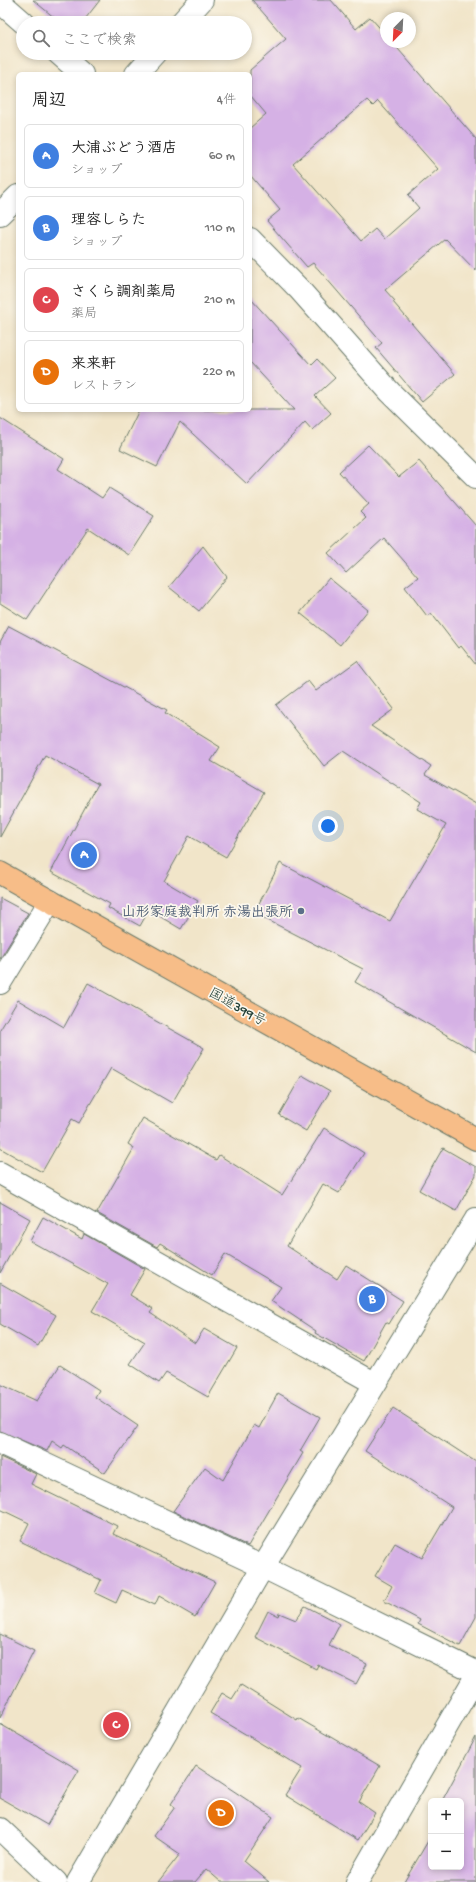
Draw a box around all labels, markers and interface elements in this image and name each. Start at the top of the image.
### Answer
north arrow [380,12,416,48]
search box [16,16,252,60]
icon: search [30,27,52,49]
text: ここで検索 [62,32,137,50]
text: 周辺 [32,92,66,112]
text: 4件 [217,93,236,108]
text: 大浦ぶどう酒店 [71,140,177,158]
text: A [42,149,50,164]
text: 60 m [209,149,235,164]
text: ショップ [71,163,122,178]
text: 理容しらた [71,212,146,230]
text: B [43,221,49,236]
text: 110 m [205,221,235,236]
text: ショップ [71,235,122,250]
text: さくら調剤薬局 [71,284,176,302]
text: C [42,293,50,308]
text: 210 m [204,293,235,308]
text: 薬局 [71,307,97,322]
text: 来来軒 [71,356,116,374]
text: D [42,365,50,380]
text: 220 m [203,365,235,380]
text: レストラン [71,379,137,394]
your location [318,816,338,836]
pin: A [71,840,97,870]
place label: 山形家庭裁判所 赤湯出張所 [122,904,293,922]
marker: 山形家庭裁判所 赤湯出張所 [296,906,306,916]
street label: 国道399号 [205,985,269,1031]
pin: B [359,1284,385,1314]
pin: C [103,1710,129,1740]
pin: D [208,1798,234,1828]
map controls [428,1798,464,1870]
button: + [428,1798,464,1834]
button: − [428,1834,464,1870]

